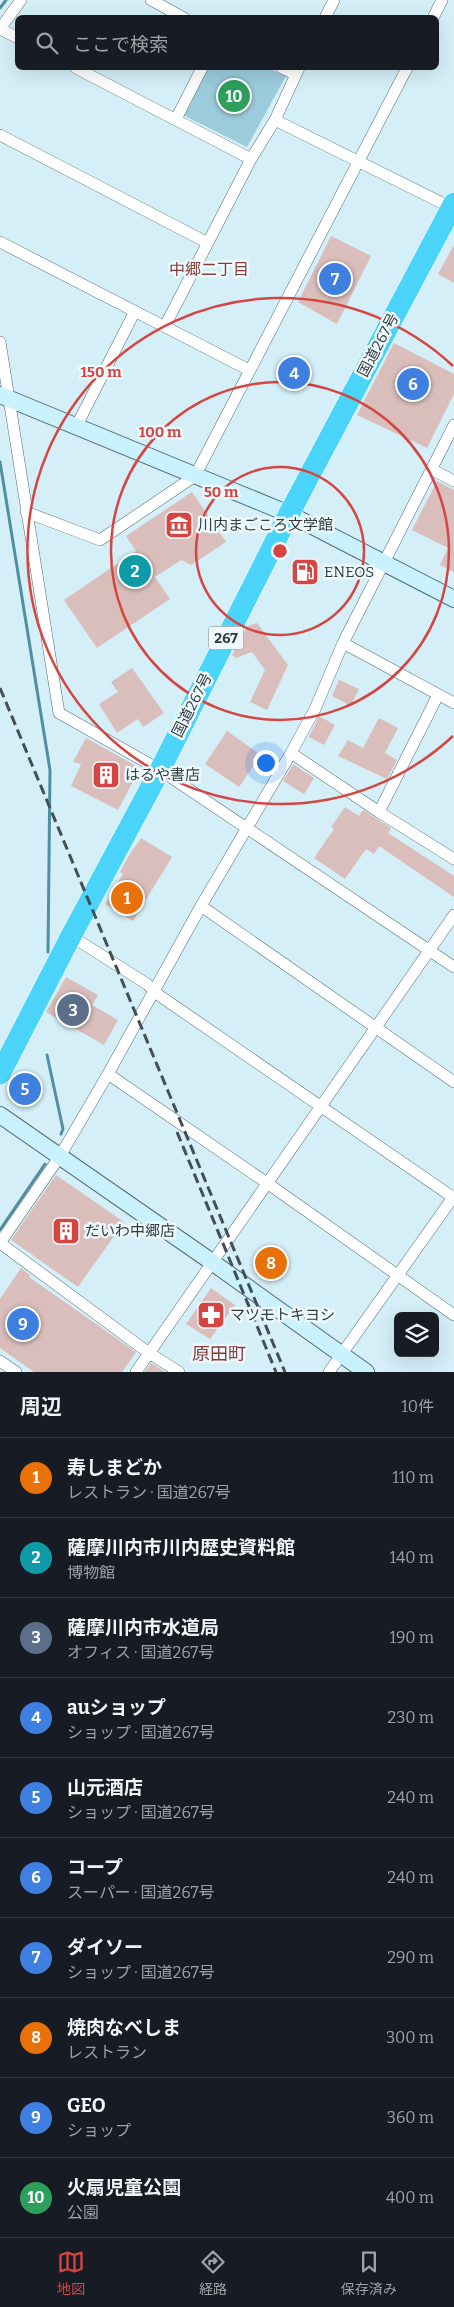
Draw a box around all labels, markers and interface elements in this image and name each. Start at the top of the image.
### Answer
search box [15,15,439,70]
icon: search [33,29,61,57]
text: ここで検索 [73,33,168,56]
pin: 10 [218,77,250,115]
district label: 中郷二丁目 [169,260,249,279]
pin: 7 [319,260,351,298]
street label: 国道267号 [354,310,402,380]
pin: 4 [278,354,310,392]
text: 150 m [80,363,122,381]
pin: 6 [397,365,429,403]
text: 100 m [139,423,182,441]
text: 50 m [204,483,239,501]
museum icon: 川内まごころ文学館 [164,510,194,540]
place label: 川内まごころ文学館 [198,516,333,534]
centre of rings [271,542,289,560]
pin: 2 [119,552,151,590]
fuel station icon: ENEOS [290,557,320,587]
place label: ENEOS [324,563,374,581]
road number: 267 [208,626,244,650]
street label: 国道267号 [168,670,216,740]
your location [253,750,279,776]
building icon: はるや書店 [91,760,121,790]
place label: はるや書店 [125,766,200,784]
pin: 1 [111,879,143,917]
pin: 3 [57,991,89,1029]
pin: 5 [9,1070,41,1108]
building icon: だいわ中郷店 [51,1216,81,1246]
place label: だいわ中郷店 [85,1222,175,1240]
pin: 8 [255,1244,287,1282]
pharmacy icon: マツモトキヨシ [196,1300,226,1330]
pin: 9 [7,1305,39,1343]
place label: マツモトキヨシ [230,1306,335,1324]
map controls [394,1312,439,1357]
button: layers [394,1312,439,1357]
district label: 原田町 [192,1343,246,1365]
text: 周辺 [20,1394,62,1420]
text: 10件 [401,1397,434,1416]
text: 寿しまどか [67,1456,162,1479]
text: 1 [33,1468,39,1487]
text: 110 m [392,1468,434,1487]
text: レストラン · 国道267号 [67,1483,231,1502]
text: 薩摩川内市川内歴史資料館 [67,1536,295,1559]
text: 2 [31,1548,41,1567]
text: 140 m [389,1548,434,1567]
text: 博物館 [67,1563,115,1582]
text: 薩摩川内市水道局 [67,1616,219,1639]
text: 3 [31,1628,41,1647]
text: 190 m [389,1628,434,1647]
text: オフィス · 国道267号 [67,1643,214,1662]
text: auショップ [67,1696,166,1719]
text: 4 [31,1708,41,1727]
text: 230 m [387,1708,434,1727]
text: ショップ · 国道267号 [67,1723,215,1742]
text: 山元酒店 [67,1776,143,1799]
text: 5 [32,1788,40,1807]
text: 240 m [387,1788,434,1807]
text: ショップ · 国道267号 [67,1803,215,1822]
text: コープ [67,1856,123,1879]
text: 6 [31,1868,41,1887]
text: 240 m [387,1868,434,1887]
text: スーパー · 国道267号 [67,1883,215,1902]
text: ダイソー [67,1936,143,1959]
text: 7 [32,1948,40,1967]
text: 290 m [387,1948,434,1967]
text: ショップ · 国道267号 [67,1963,215,1982]
text: 焼肉なべしま [67,2016,181,2039]
text: 8 [31,2028,41,2047]
text: 300 m [386,2028,434,2047]
text: レストラン [67,2043,147,2062]
text: GEO [67,2094,106,2117]
text: 9 [31,2108,41,2127]
text: 360 m [387,2108,434,2127]
text: ショップ [67,2121,131,2140]
text: 火扇児童公園 [67,2176,181,2199]
text: 10 [27,2188,45,2207]
text: 400 m [386,2188,434,2207]
text: 公園 [67,2203,99,2222]
tab: 地図 [57,2248,85,2298]
tab: 経路 [199,2248,227,2298]
tab: 保存済み [341,2248,397,2298]

